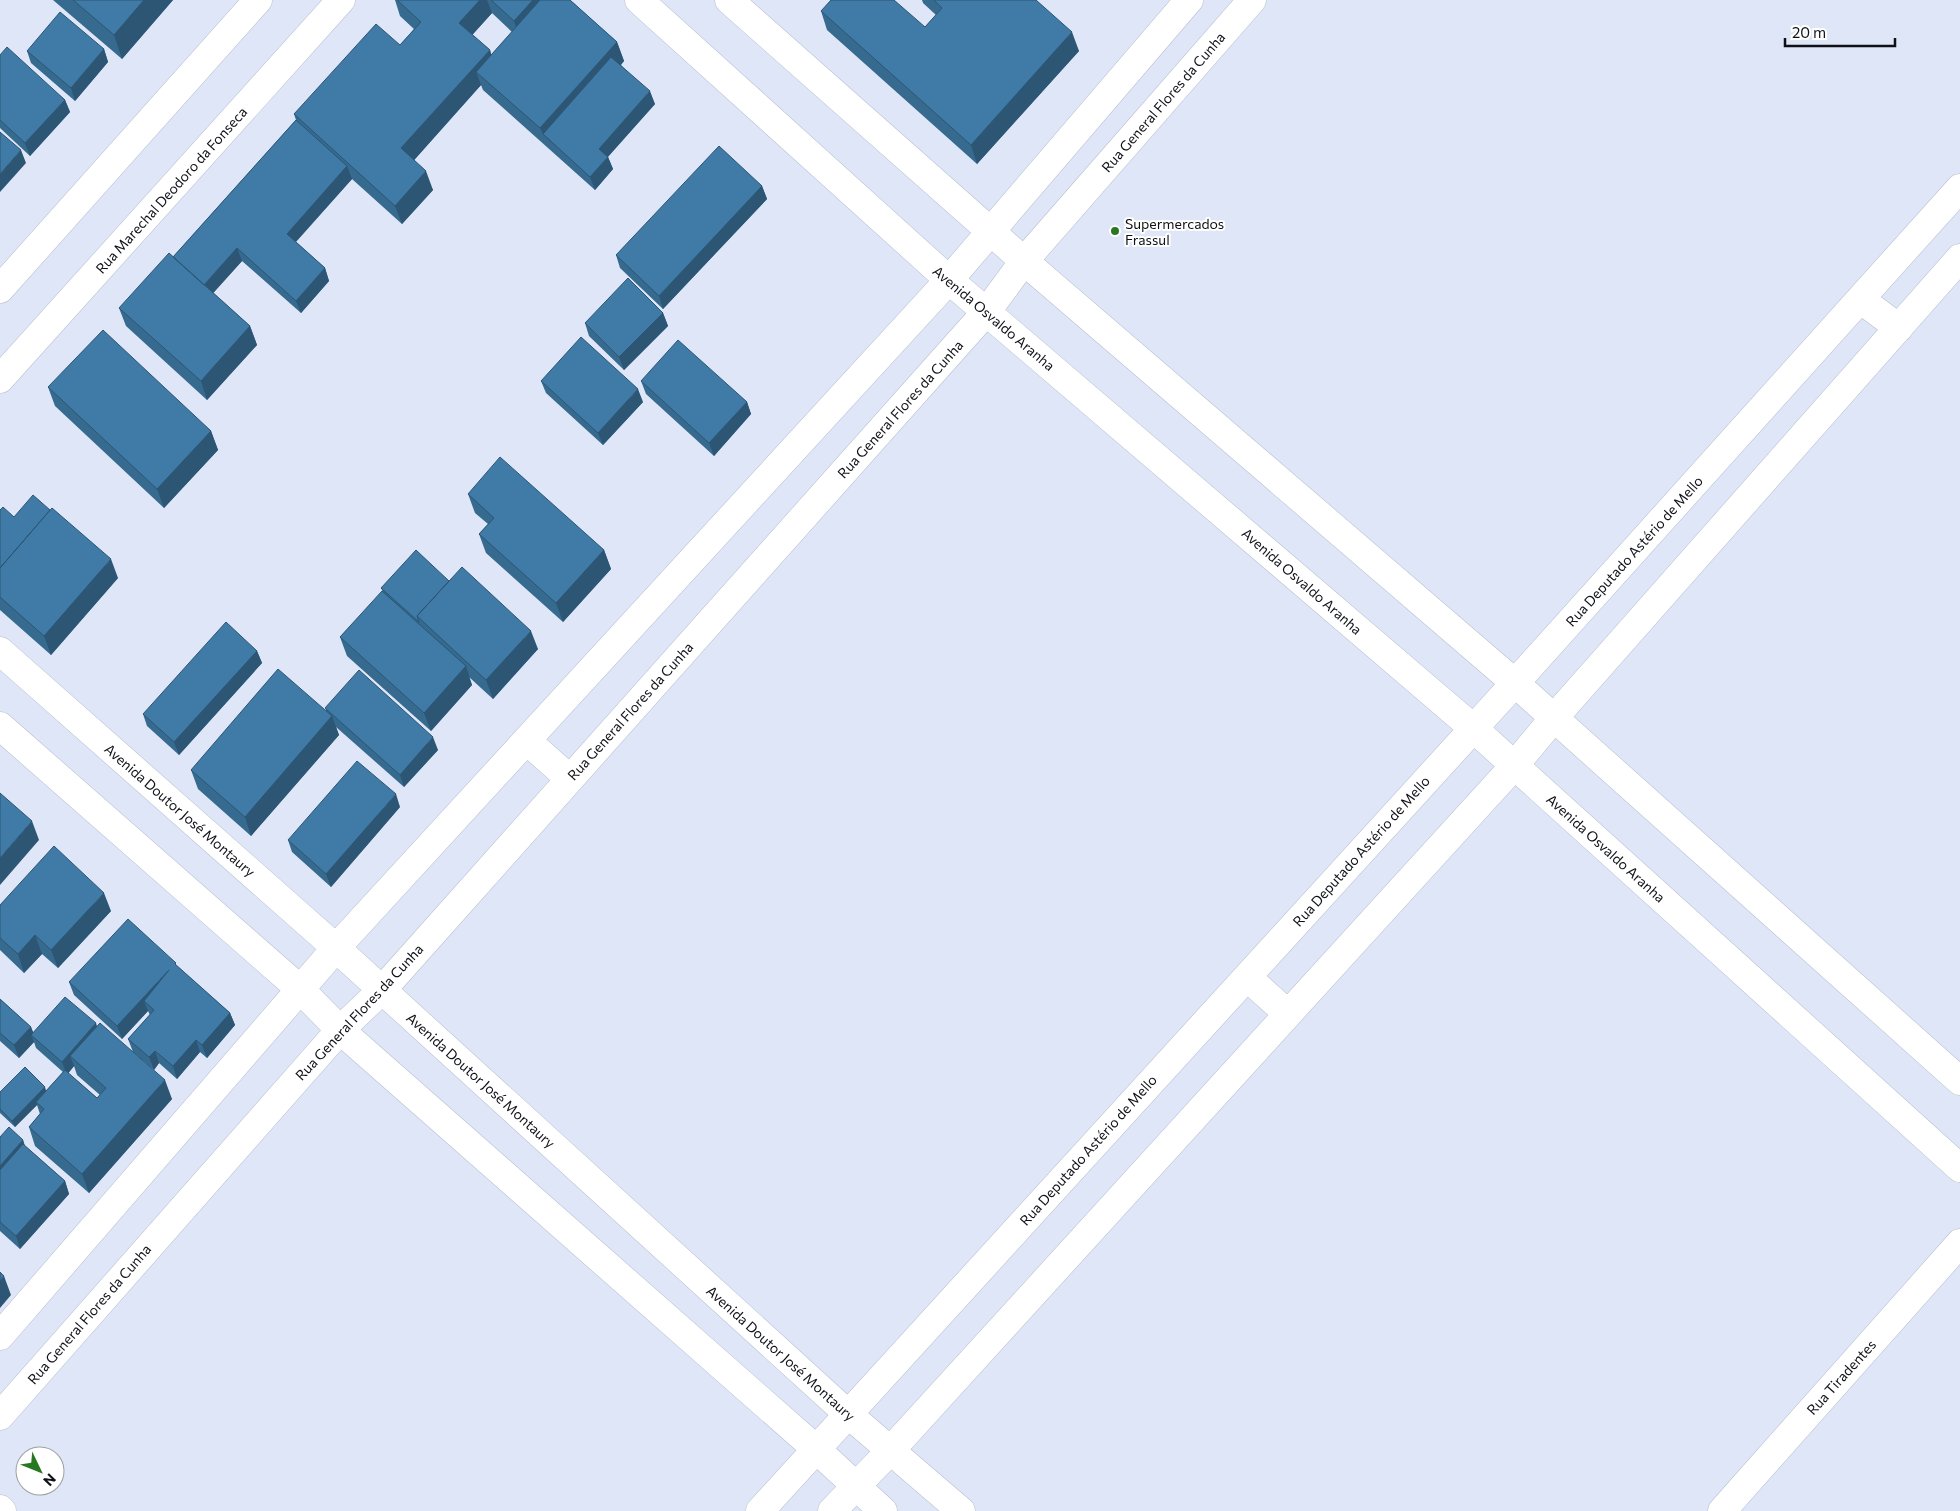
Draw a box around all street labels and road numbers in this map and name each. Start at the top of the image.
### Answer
street label: Rua General Flores da Cunha [1098,29,1228,175]
street label: Rua Marechal Deodoro da Fonseca [92,103,250,277]
street label: Avenida Osvaldo Aranha [930,262,1058,374]
street label: Rua General Flores da Cunha [834,337,966,481]
street label: Rua Deputado Astério de Mello [1562,472,1706,630]
street label: Avenida Osvaldo Aranha [1238,524,1366,638]
street label: Rua General Flores da Cunha [564,639,696,783]
street label: Avenida Doutor José Montaury [101,740,259,880]
street label: Rua Deputado Astério de Mello [1289,772,1433,930]
street label: Avenida Osvaldo Aranha [1543,790,1669,906]
street label: Rua General Flores da Cunha [291,940,427,1084]
street label: Avenida Doutor José Montaury [403,1009,559,1151]
street label: Rua Deputado Astério de Mello [1016,1071,1160,1229]
street label: Rua General Flores da Cunha [24,1241,154,1387]
street label: Avenida Doutor José Montaury [703,1282,859,1424]
street label: Rua Tiradentes [1803,1336,1879,1418]

